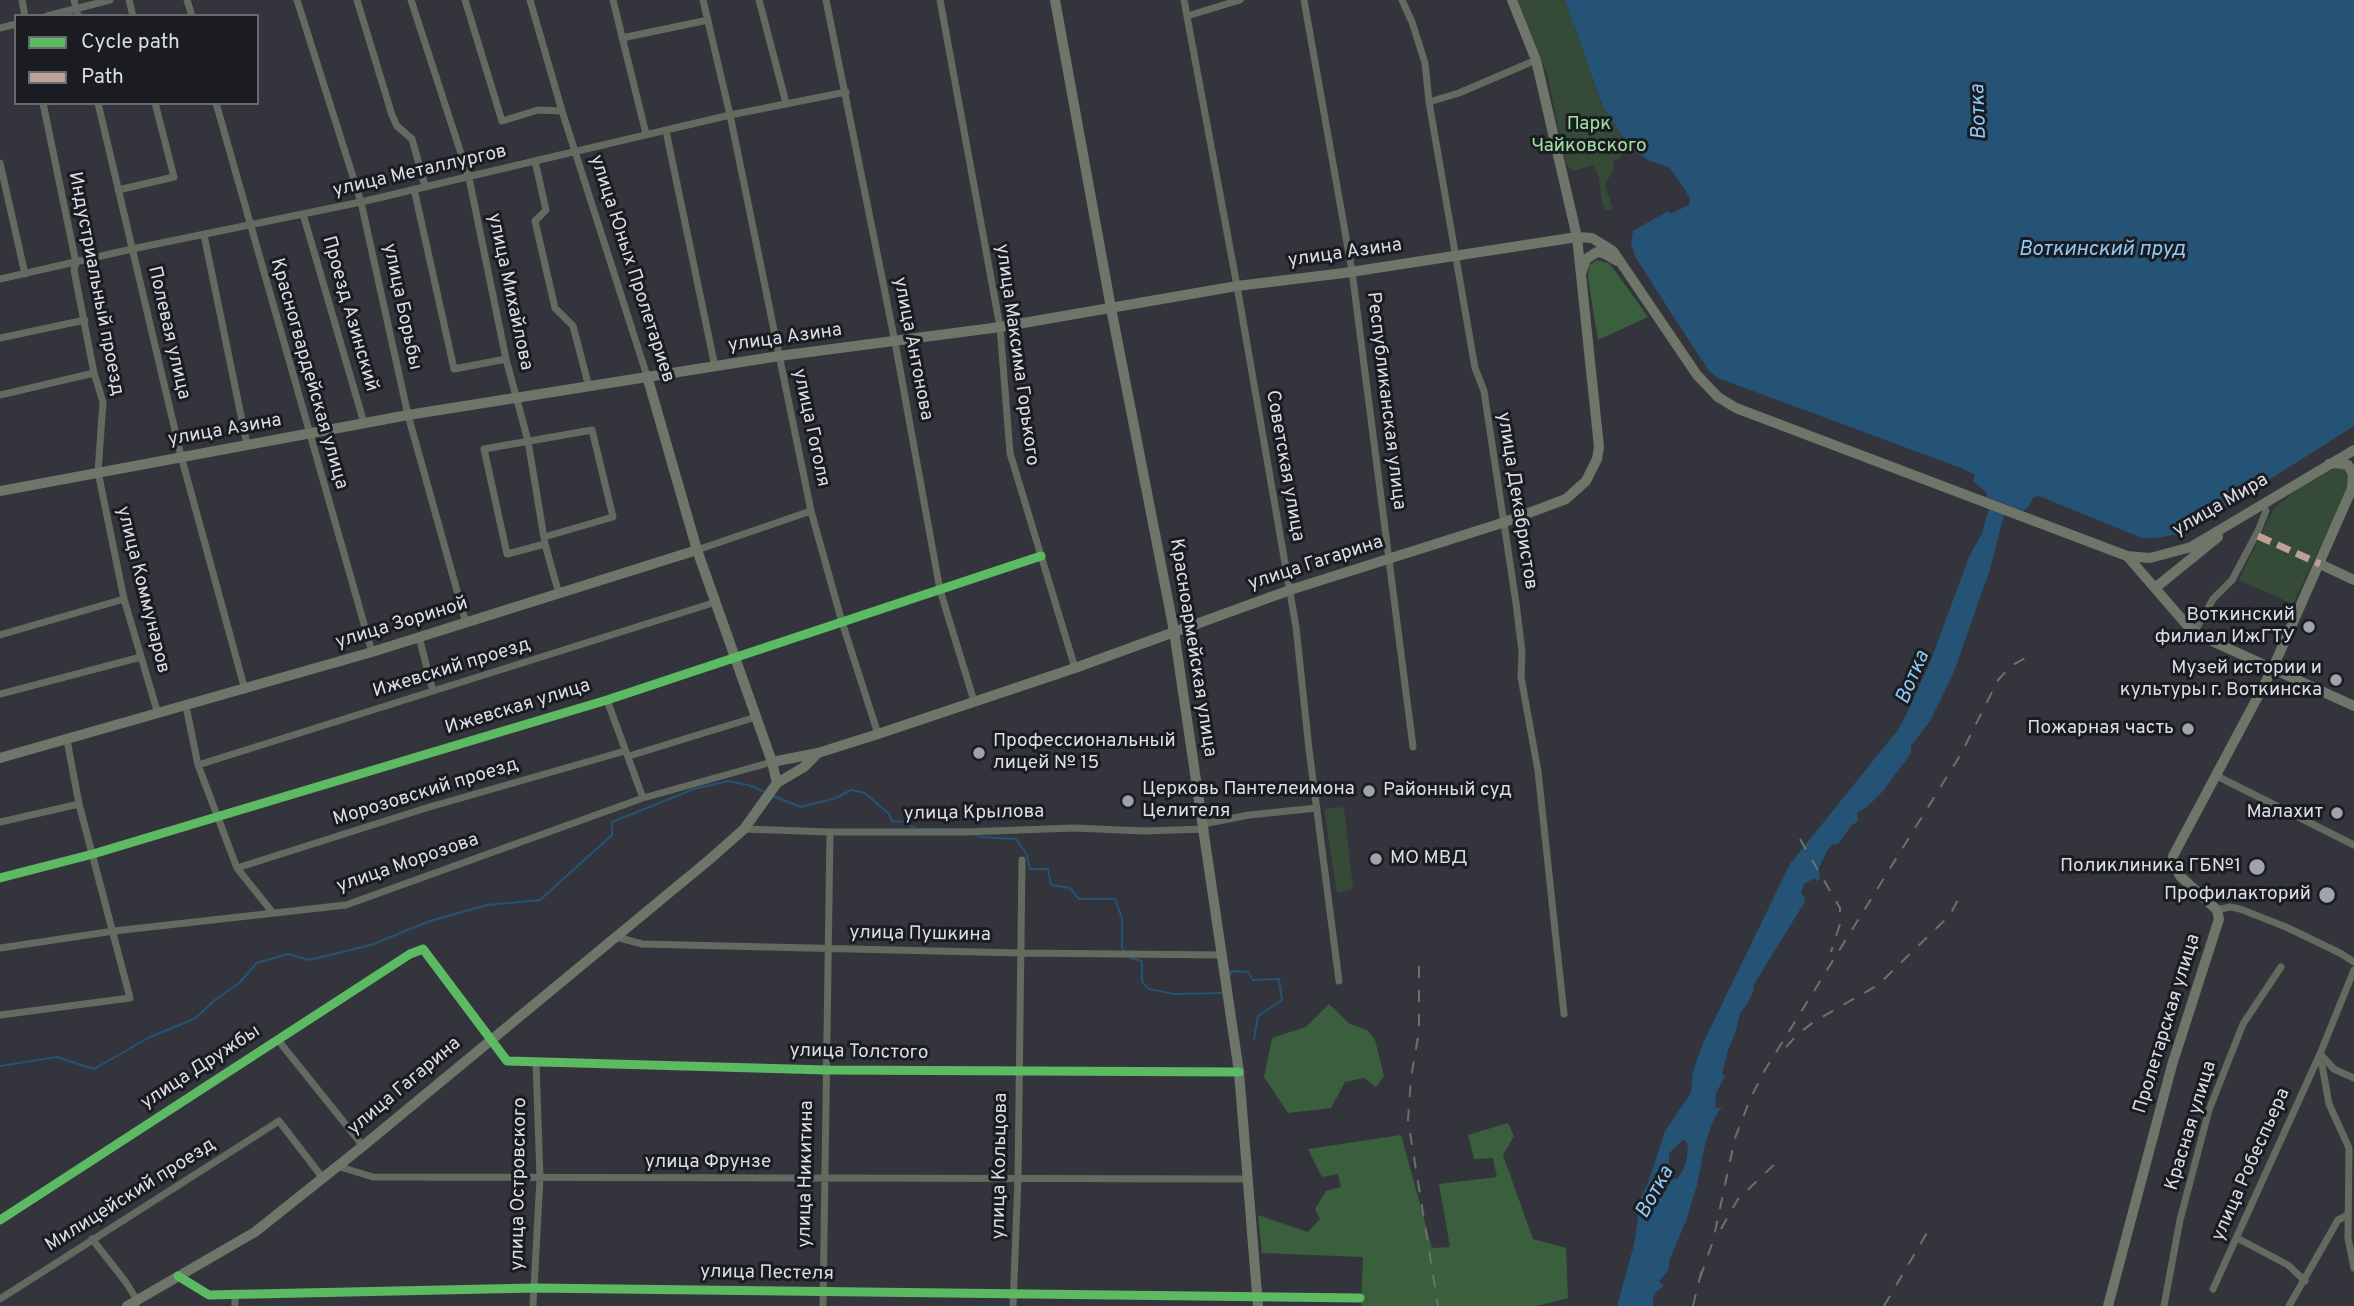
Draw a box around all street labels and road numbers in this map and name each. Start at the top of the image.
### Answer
street label: улица Металлургов [331,141,509,203]
street label: улица Юных Пролетариев [583,152,679,386]
street label: Индустриальный проезд [62,170,128,398]
street label: улица Михайлова [481,211,537,373]
street label: Проезд Азинский [316,234,382,394]
street label: улица Азина [1287,235,1403,273]
street label: улица Борьбы [376,242,426,372]
street label: улица Максима Горького [989,243,1043,467]
street label: Красногвардейская улица [264,256,352,492]
street label: Полевая улица [142,264,194,402]
street label: улица Антонова [887,275,937,423]
street label: Республиканская улица [1360,291,1410,511]
street label: улица Азина [727,320,843,358]
street label: улица Гоголя [786,367,834,489]
street label: Советская улица [1259,389,1309,543]
street label: улица Азина [166,410,284,452]
street label: улица Декабристов [1491,411,1541,591]
street label: улица Мира [2169,469,2273,543]
street label: улица Коммунаров [110,504,174,676]
street label: улица Гагарина [1246,531,1386,597]
street label: Красноармейская улица [1163,537,1221,759]
street label: улица Зориной [333,593,471,655]
street label: Ижевский проезд [370,634,534,704]
street label: Ижевская улица [443,675,593,741]
street label: Морозовский проезд [331,754,521,832]
street label: улица Крылова [904,801,1044,827]
street label: улица Морозова [334,829,482,899]
street label: улица Пушкина [849,922,991,948]
street label: Пролетарская улица [2130,931,2206,1117]
street label: улица Дружбы [137,1021,265,1115]
street label: улица Гагарина [344,1033,466,1141]
street label: улица Толстого [789,1040,929,1066]
street label: Красная улица [2161,1058,2223,1194]
street label: улица Робеспьера [2208,1085,2296,1245]
street label: улица Кольцова [988,1092,1014,1240]
street label: улица Островского [507,1097,533,1271]
street label: улица Никитина [794,1100,820,1248]
street label: Милицейский проезд [42,1134,220,1258]
street label: улица Фрунзе [645,1152,771,1174]
street label: улица Пестеля [700,1261,834,1287]

